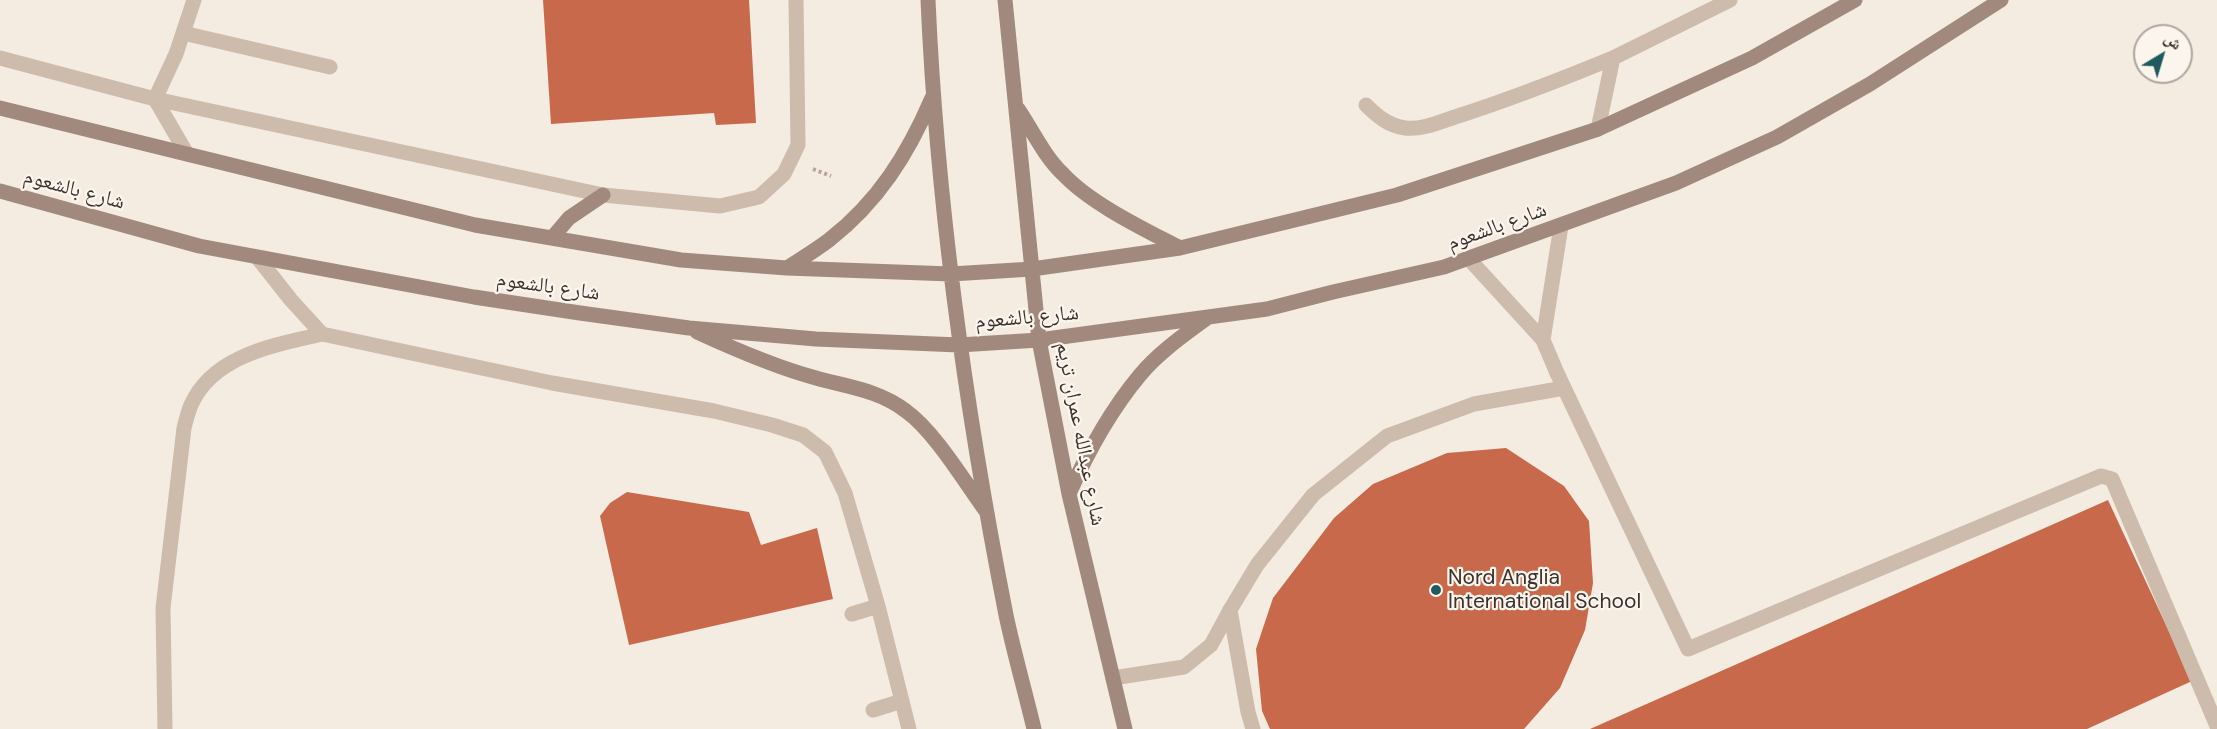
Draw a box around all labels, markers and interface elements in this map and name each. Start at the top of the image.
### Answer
north arrow [2133,24,2193,84]
text: ش [2160,27,2186,54]
street label: شارع بالشعوم [21,164,127,216]
street label: شارع بالشعوم [1444,197,1550,257]
street label: شارع بالشعوم [495,267,601,307]
street label: شارع بالشعوم [974,301,1080,335]
street label: شارع عبدالله عمران تريم [1050,340,1110,528]
place label: Nord Anglia International School [1448,565,1641,615]
marker: Nord Anglia International School [1429,583,1443,597]

